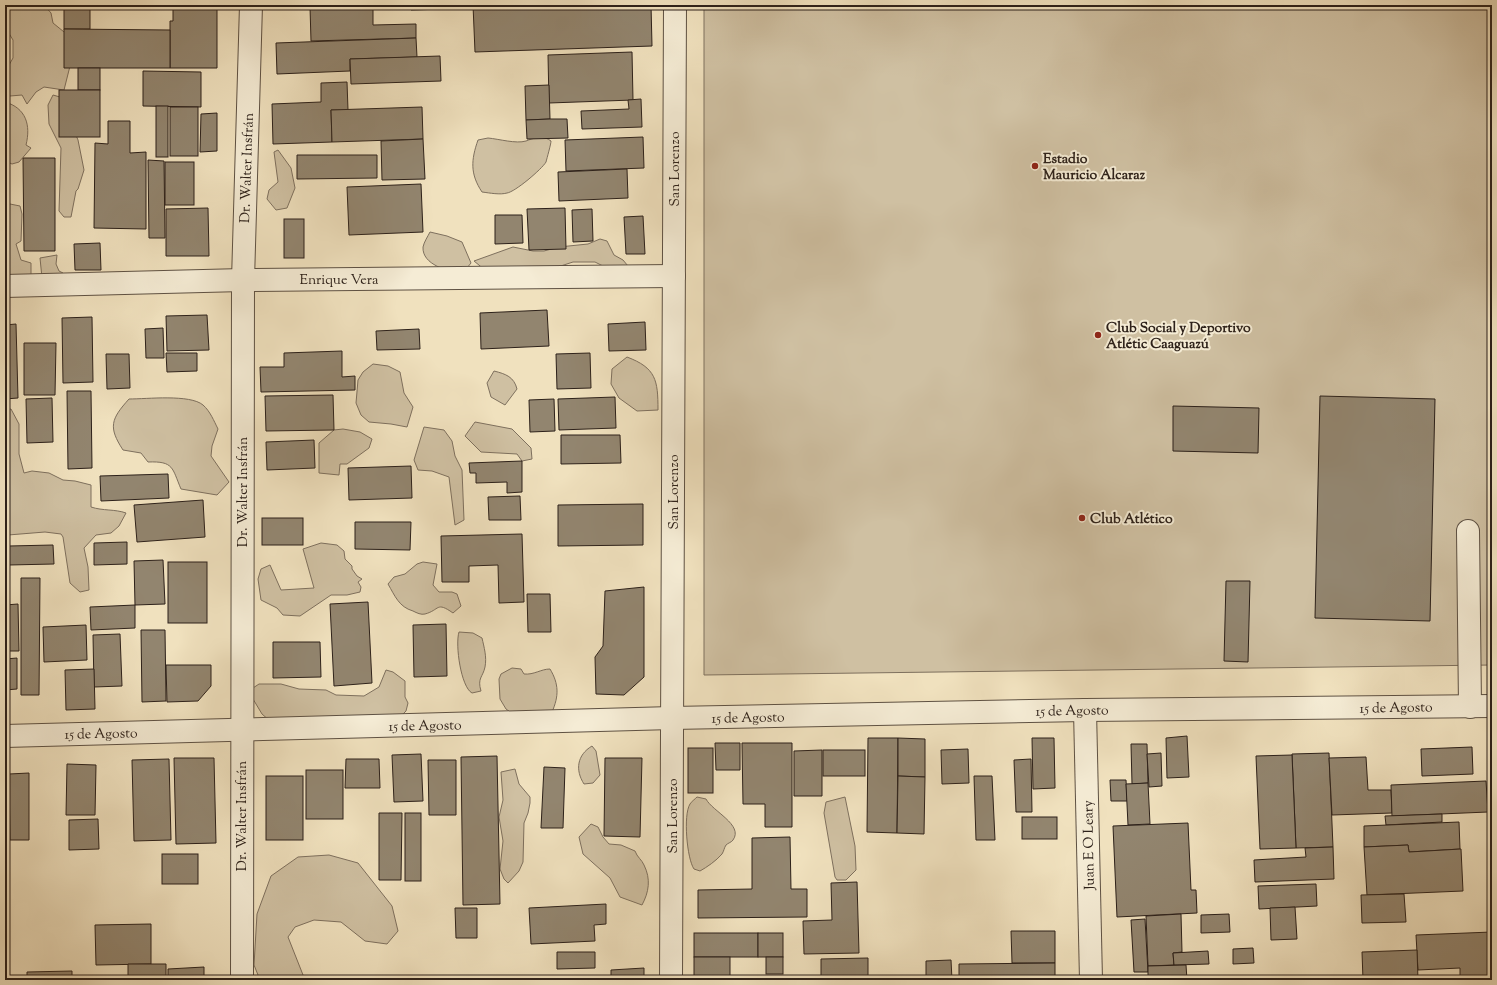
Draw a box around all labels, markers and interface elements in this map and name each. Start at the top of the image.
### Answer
street label: Dr. Walter Insfrán [236,113,260,224]
street label: San Lorenzo [666,131,686,207]
place label: Estadio Mauricio Alcaraz [1043,150,1146,186]
marker: Estadio Mauricio Alcaraz [1030,161,1040,171]
street label: Enrique Vera [299,271,379,291]
place label: Club Social y Deportivo Atlétic Caaguazú [1106,319,1251,355]
marker: Club Social y Deportivo Atlétic Caaguazú [1093,330,1103,340]
street label: Dr. Walter Insfrán [234,437,254,547]
street label: San Lorenzo [665,454,685,530]
place label: Club Atlético [1090,510,1173,530]
marker: Club Atlético [1077,513,1087,523]
street label: 15 de Agosto [1359,698,1433,720]
street label: 15 de Agosto [1035,701,1109,723]
street label: 15 de Agosto [711,708,785,730]
street label: 15 de Agosto [388,716,462,738]
street label: 15 de Agosto [64,724,138,746]
street label: Dr. Walter Insfrán [233,761,253,871]
street label: San Lorenzo [664,778,684,854]
street label: Juan E O Leary [1079,800,1101,891]

